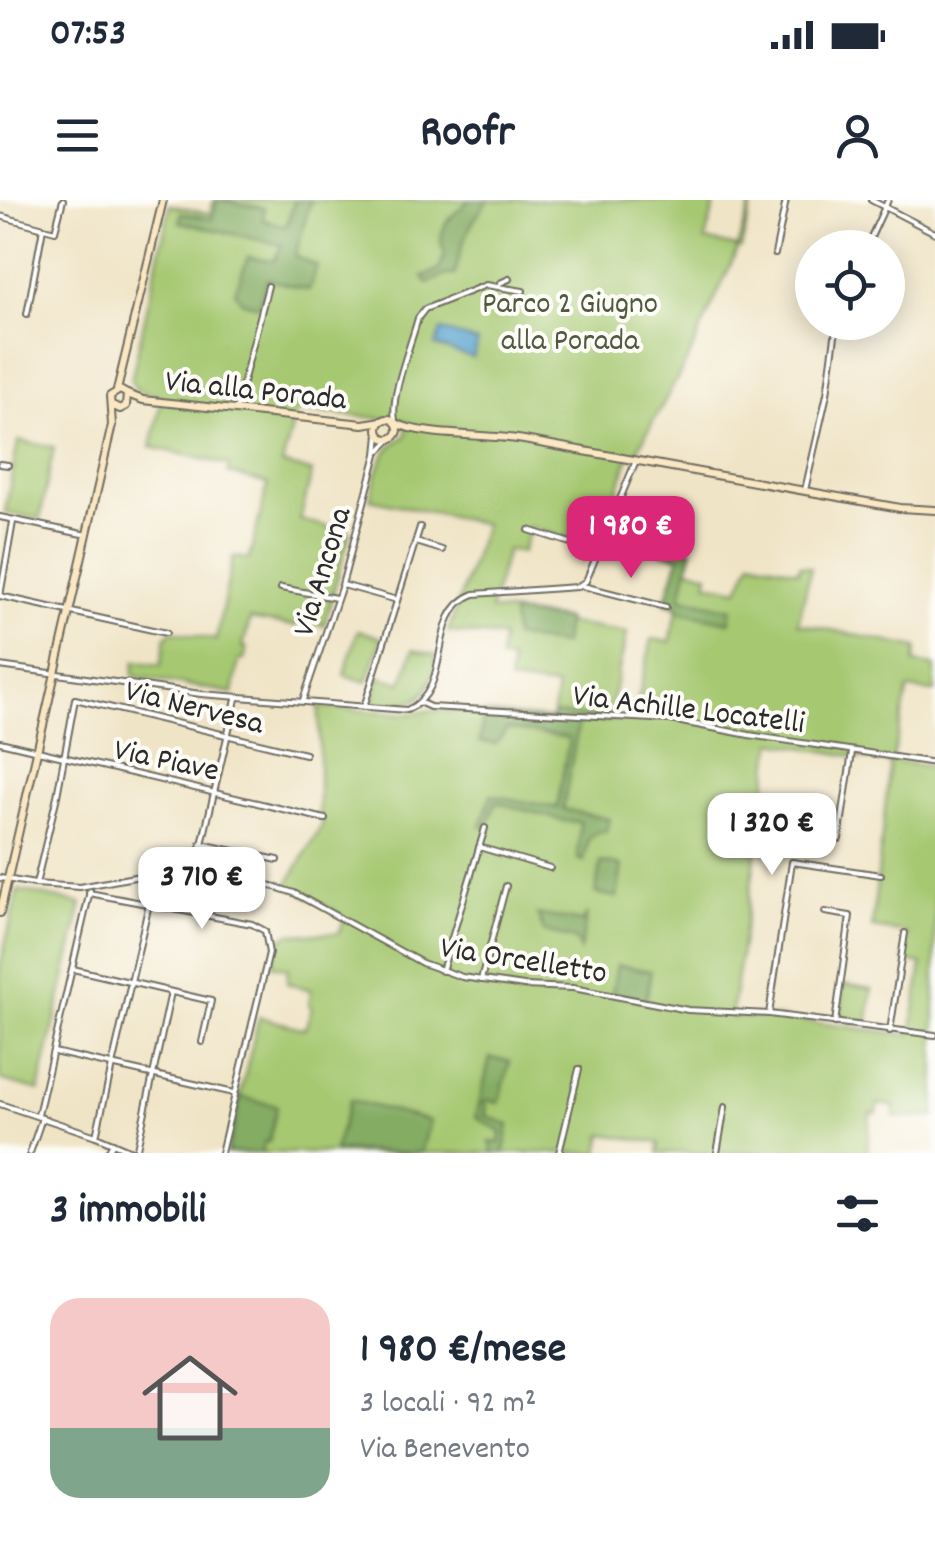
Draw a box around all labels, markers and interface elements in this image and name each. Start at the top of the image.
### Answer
text: 07:53 [50,8,126,63]
text: Roofr [420,103,515,167]
icon: menu [50,108,105,163]
icon: person [830,108,885,163]
map controls [795,230,905,340]
button: locate [795,230,905,340]
park label: Parco 2 Giugno alla Porada [482,283,658,366]
street label: Via alla Porada [163,361,349,425]
pin: 1 980 € [539,496,723,581]
street label: Via Ancona [283,501,366,643]
text: 1 980 € [589,505,673,551]
street label: Via Nervesa [120,670,269,749]
street label: Via Achille Locatelli [570,675,807,749]
street label: Via Piave [109,729,223,796]
pin: 1 320 € [680,793,864,878]
text: 1 320 € [729,802,815,848]
pin: 3 710 € [110,847,294,932]
text: 3 710 € [160,856,244,902]
street label: Via Orcelletto [437,927,610,999]
text: 3 immobili [50,1183,206,1243]
icon: filters [830,1186,885,1241]
text: 1 980 €/mese [360,1322,566,1382]
icon: home [130,1338,250,1458]
text: 3 locali · 92 m² [360,1382,536,1428]
text: Via Benevento [360,1428,530,1474]

